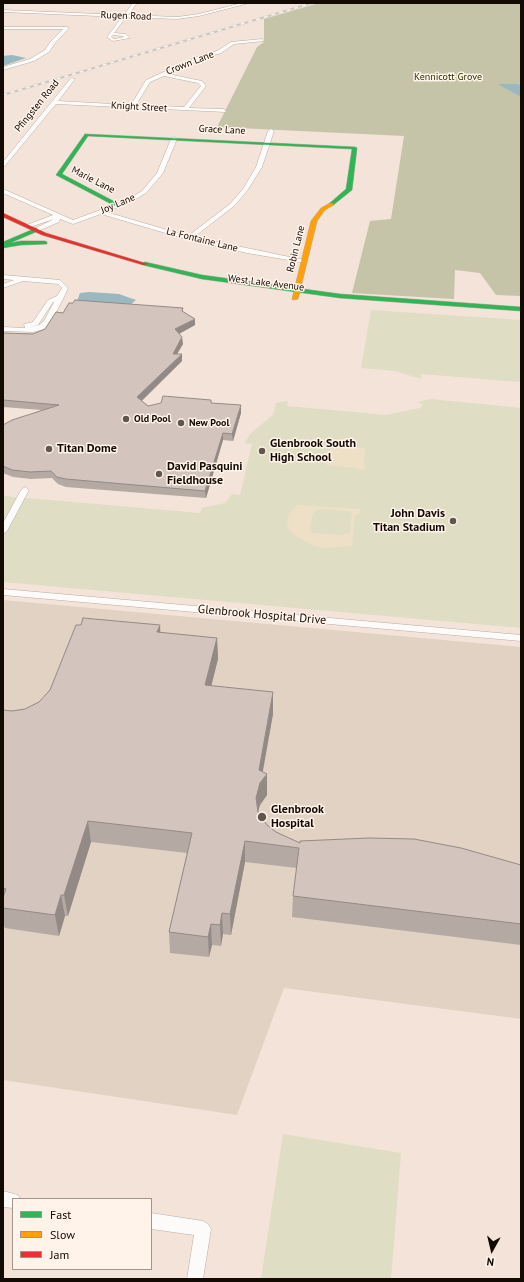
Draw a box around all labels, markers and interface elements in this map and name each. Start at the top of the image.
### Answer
street label: Rugen Road [100,9,152,23]
street label: Crown Lane [164,48,216,78]
park label: Kennicott Grove [414,71,482,83]
street label: Pfingsten Road [12,77,62,135]
street label: Knight Street [111,100,167,114]
street label: Grace Lane [198,123,246,137]
street label: Marie Lane [69,164,117,196]
street label: Joy Lane [99,191,137,217]
street label: Robin Lane [284,224,308,274]
street label: La Fontaine Lane [165,225,239,255]
street label: West Lake Avenue [227,272,305,294]
place label: Old Pool [134,413,171,425]
marker: Old Pool [121,414,131,424]
place label: New Pool [189,417,229,429]
marker: New Pool [176,418,186,428]
place label: Glenbrook South High School [270,437,356,465]
place label: Titan Dome [57,442,117,456]
marker: Titan Dome [44,444,54,454]
marker: Glenbrook South High School [257,446,267,456]
place label: David Pasquini Fieldhouse [167,460,243,488]
marker: David Pasquini Fieldhouse [154,469,164,479]
place label: John Davis Titan Stadium [373,507,445,535]
marker: John Davis Titan Stadium [448,516,458,526]
street label: Glenbrook Hospital Drive [197,602,327,628]
place label: Glenbrook Hospital [271,803,324,831]
marker: Glenbrook Hospital [256,811,268,823]
legend [12,1198,152,1270]
text: Fast [50,1207,71,1222]
text: Slow [50,1227,75,1242]
north arrow [472,1230,512,1270]
text: Jam [50,1247,69,1262]
text: N [486,1254,495,1269]

